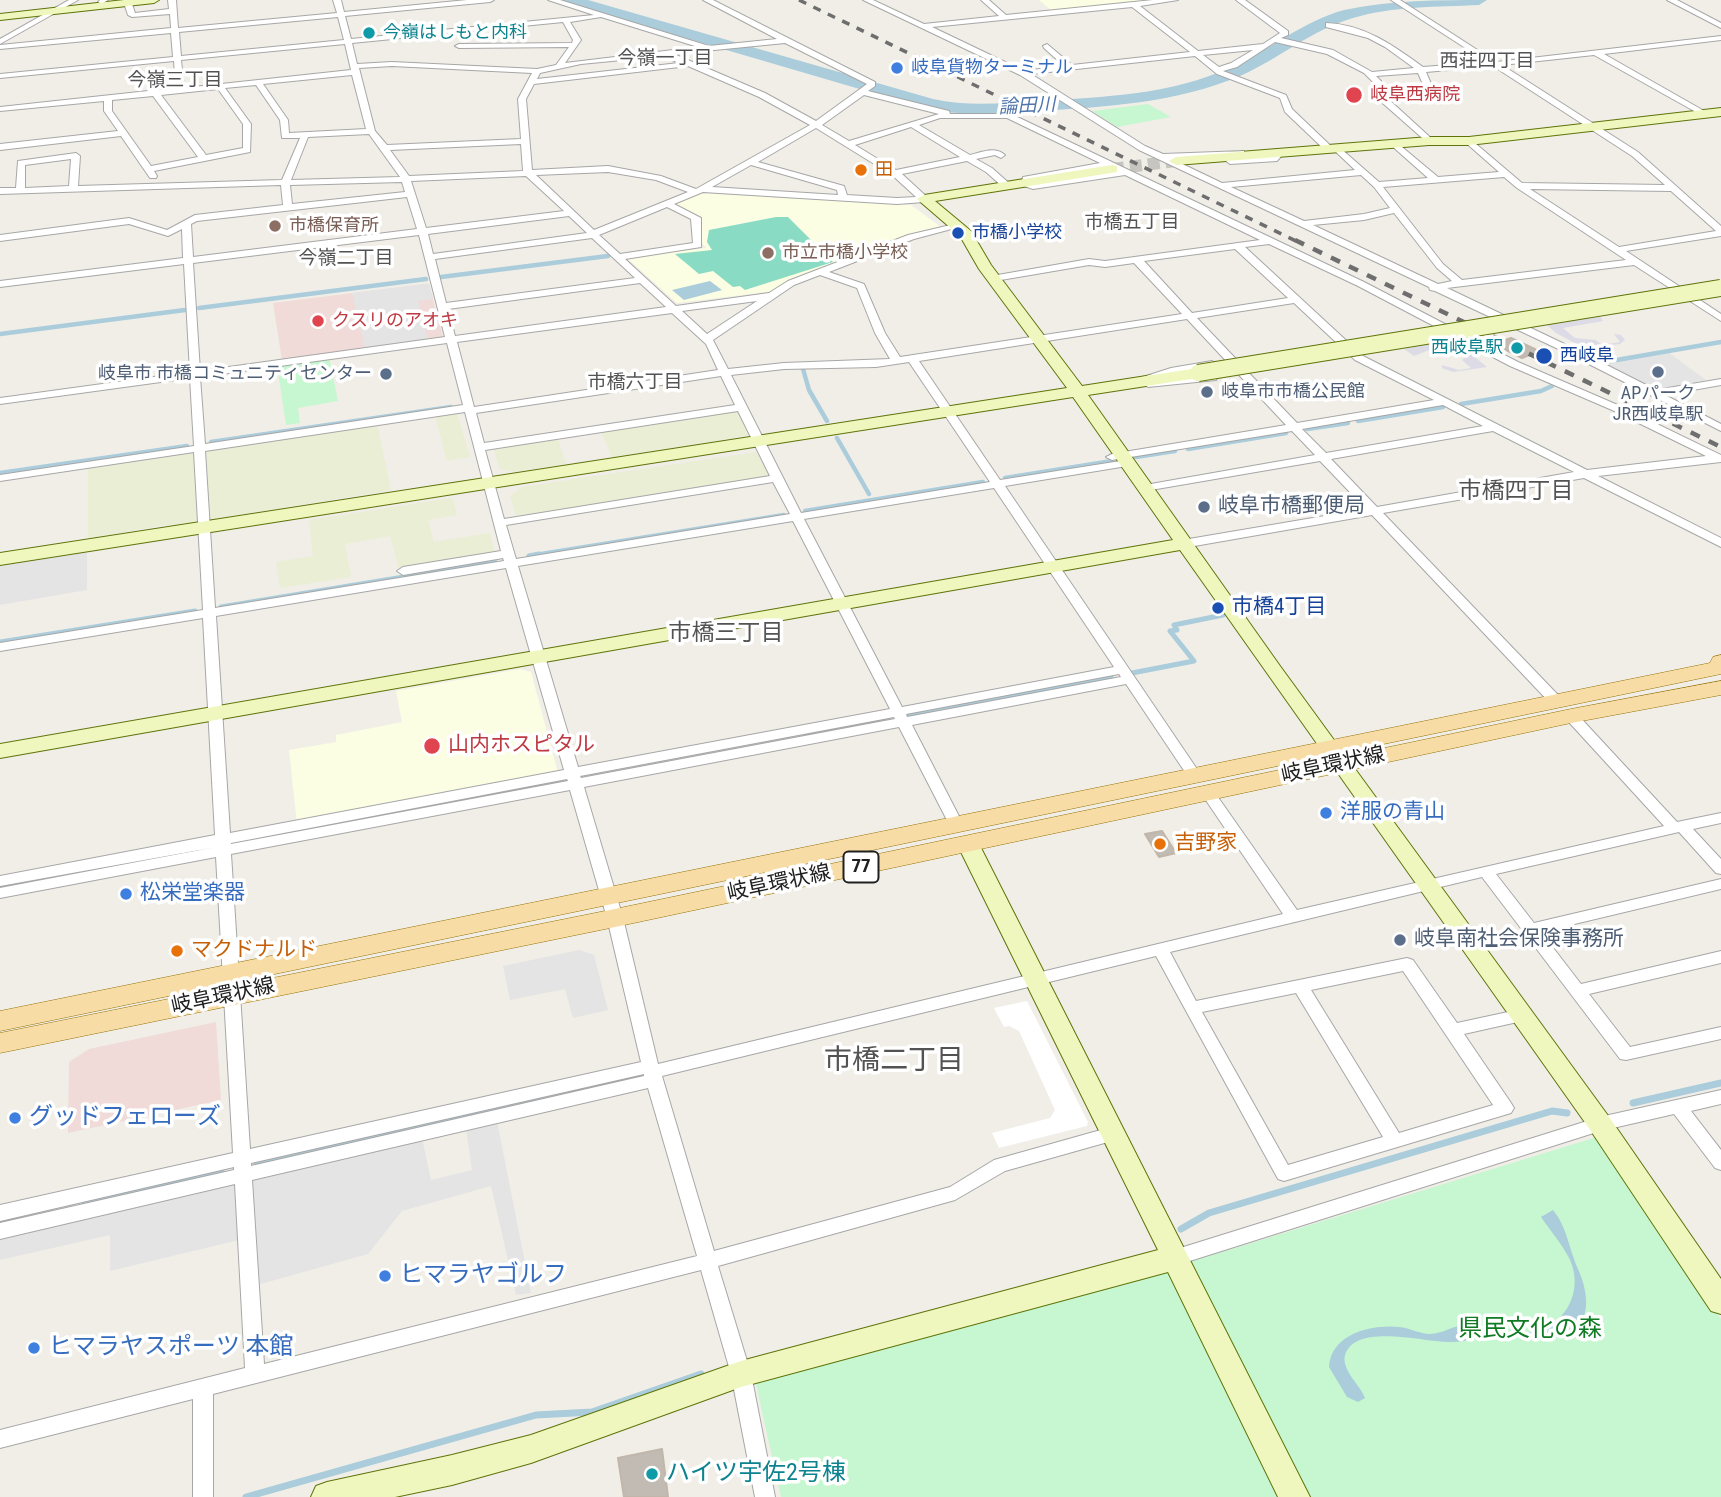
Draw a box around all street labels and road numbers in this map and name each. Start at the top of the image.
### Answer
street label: 岐阜環状線 [1279,743,1387,789]
road number: 77 [844,852,878,882]
street label: 岐阜環状線 [725,861,833,907]
street label: 岐阜環状線 [169,974,277,1020]

